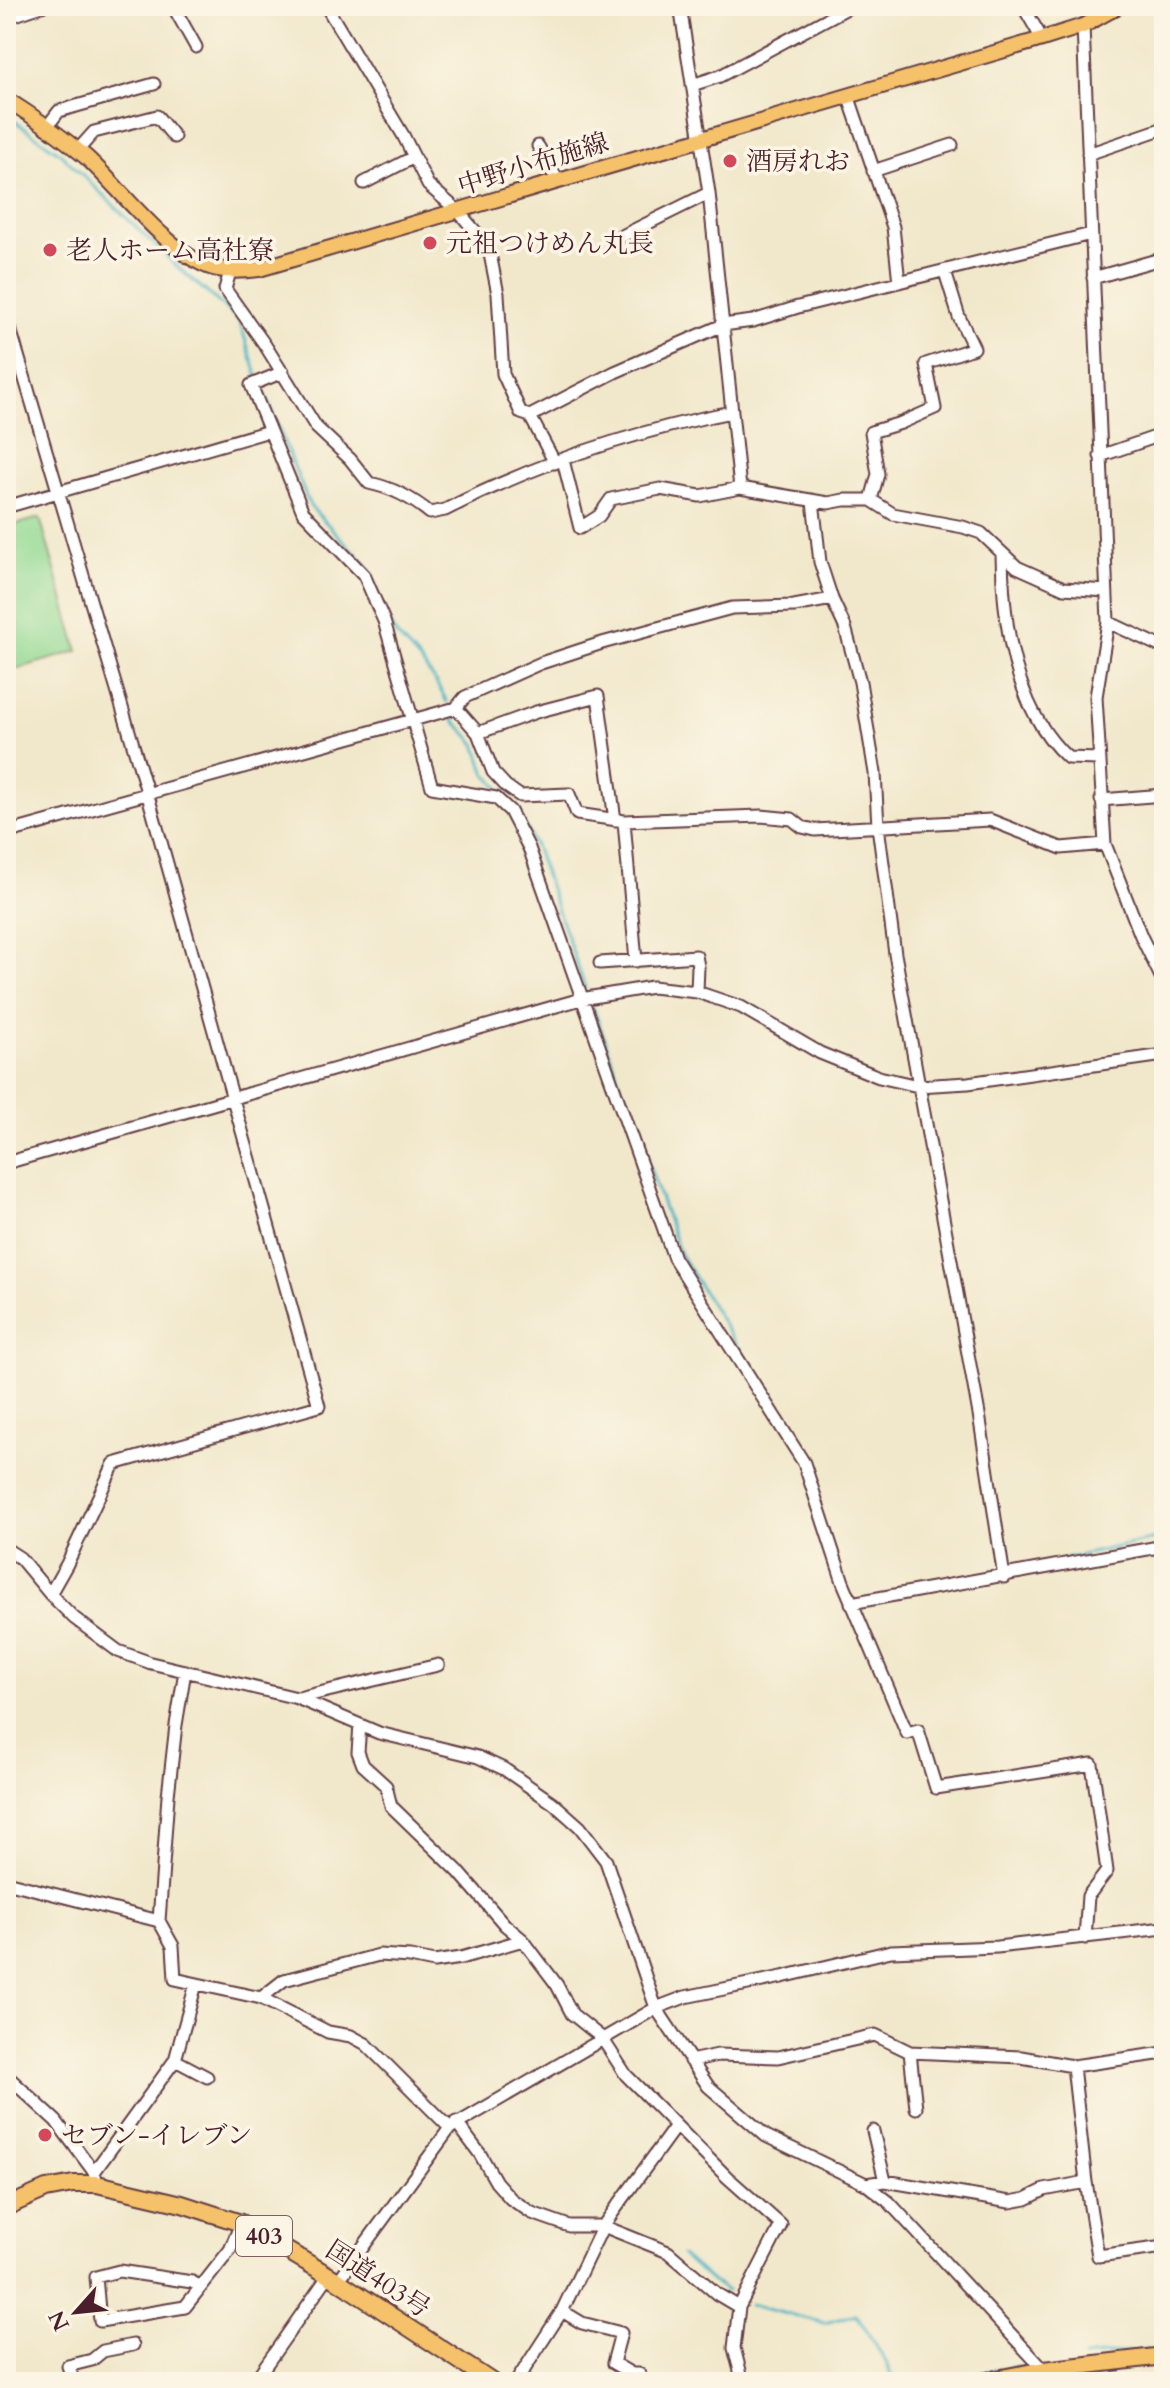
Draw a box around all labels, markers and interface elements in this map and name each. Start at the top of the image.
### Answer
street label: 中野小布施線 [453,124,613,204]
place label: 酒房れお [746,144,850,179]
marker: 酒房れお [721,152,739,170]
place label: 元祖つけめん丸長 [446,226,654,261]
place label: 老人ホーム高社寮 [66,233,274,268]
marker: 元祖つけめん丸長 [421,234,439,252]
marker: 老人ホーム高社寮 [41,241,59,259]
place label: セブン-イレブン [61,2118,253,2153]
marker: セブン-イレブン [36,2126,54,2144]
road number: 403 [236,2216,292,2256]
street label: 国道403号 [319,2232,437,2326]
north arrow [36,2272,116,2352]
text: N [41,2305,77,2336]

